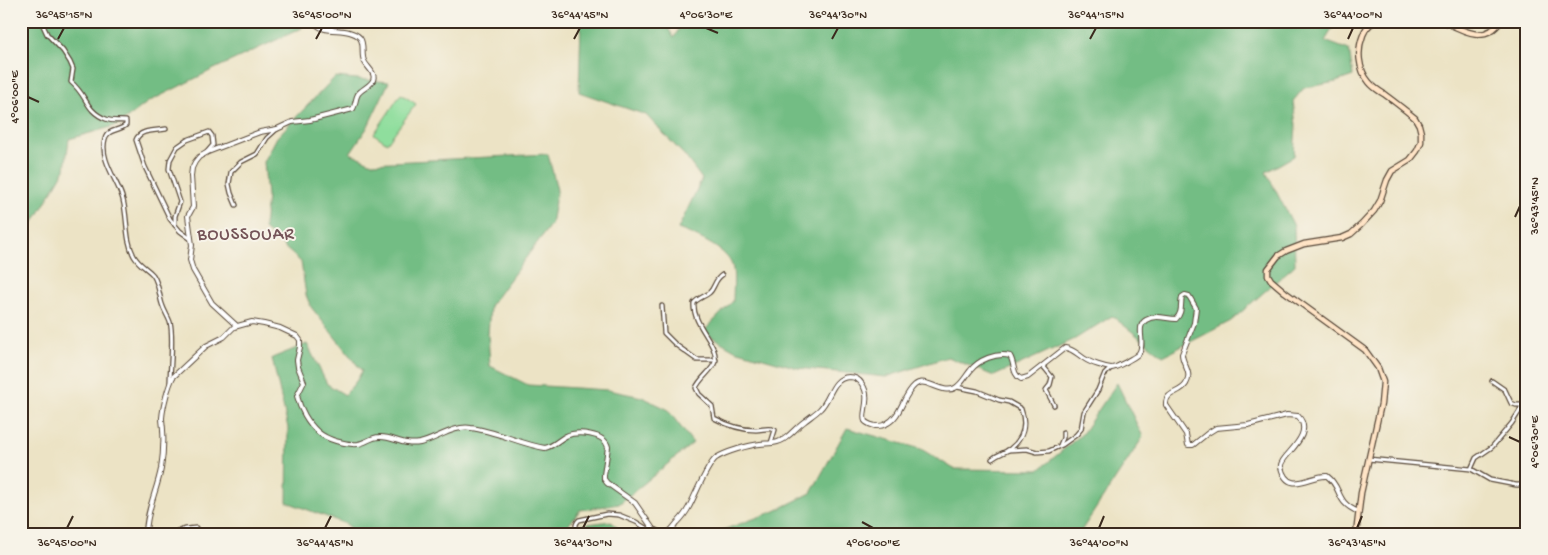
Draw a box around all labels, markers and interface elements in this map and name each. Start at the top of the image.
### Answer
text: 36°45'15"N [35,9,93,23]
text: 36°45'00"N [291,9,352,23]
text: 36°44'45"N [551,9,609,23]
text: 4°06'30"E [680,9,733,23]
text: 36°44'30"N [808,9,867,23]
text: 36°44'15"N [1067,9,1124,23]
text: 36°44'00"N [1323,9,1382,23]
text: 4°06'00"E [9,70,23,124]
text: 36°43'45"N [1529,177,1543,236]
district label: BOUSSOUAR [196,225,295,246]
text: 4°06'30"E [1529,415,1543,468]
text: 36°45'00"N [36,537,97,551]
text: 36°44'45"N [296,537,354,551]
text: 36°44'30"N [553,537,612,551]
text: 4°06'00"E [846,537,900,551]
text: 36°44'00"N [1069,537,1128,551]
text: 36°43'45"N [1327,537,1386,551]

